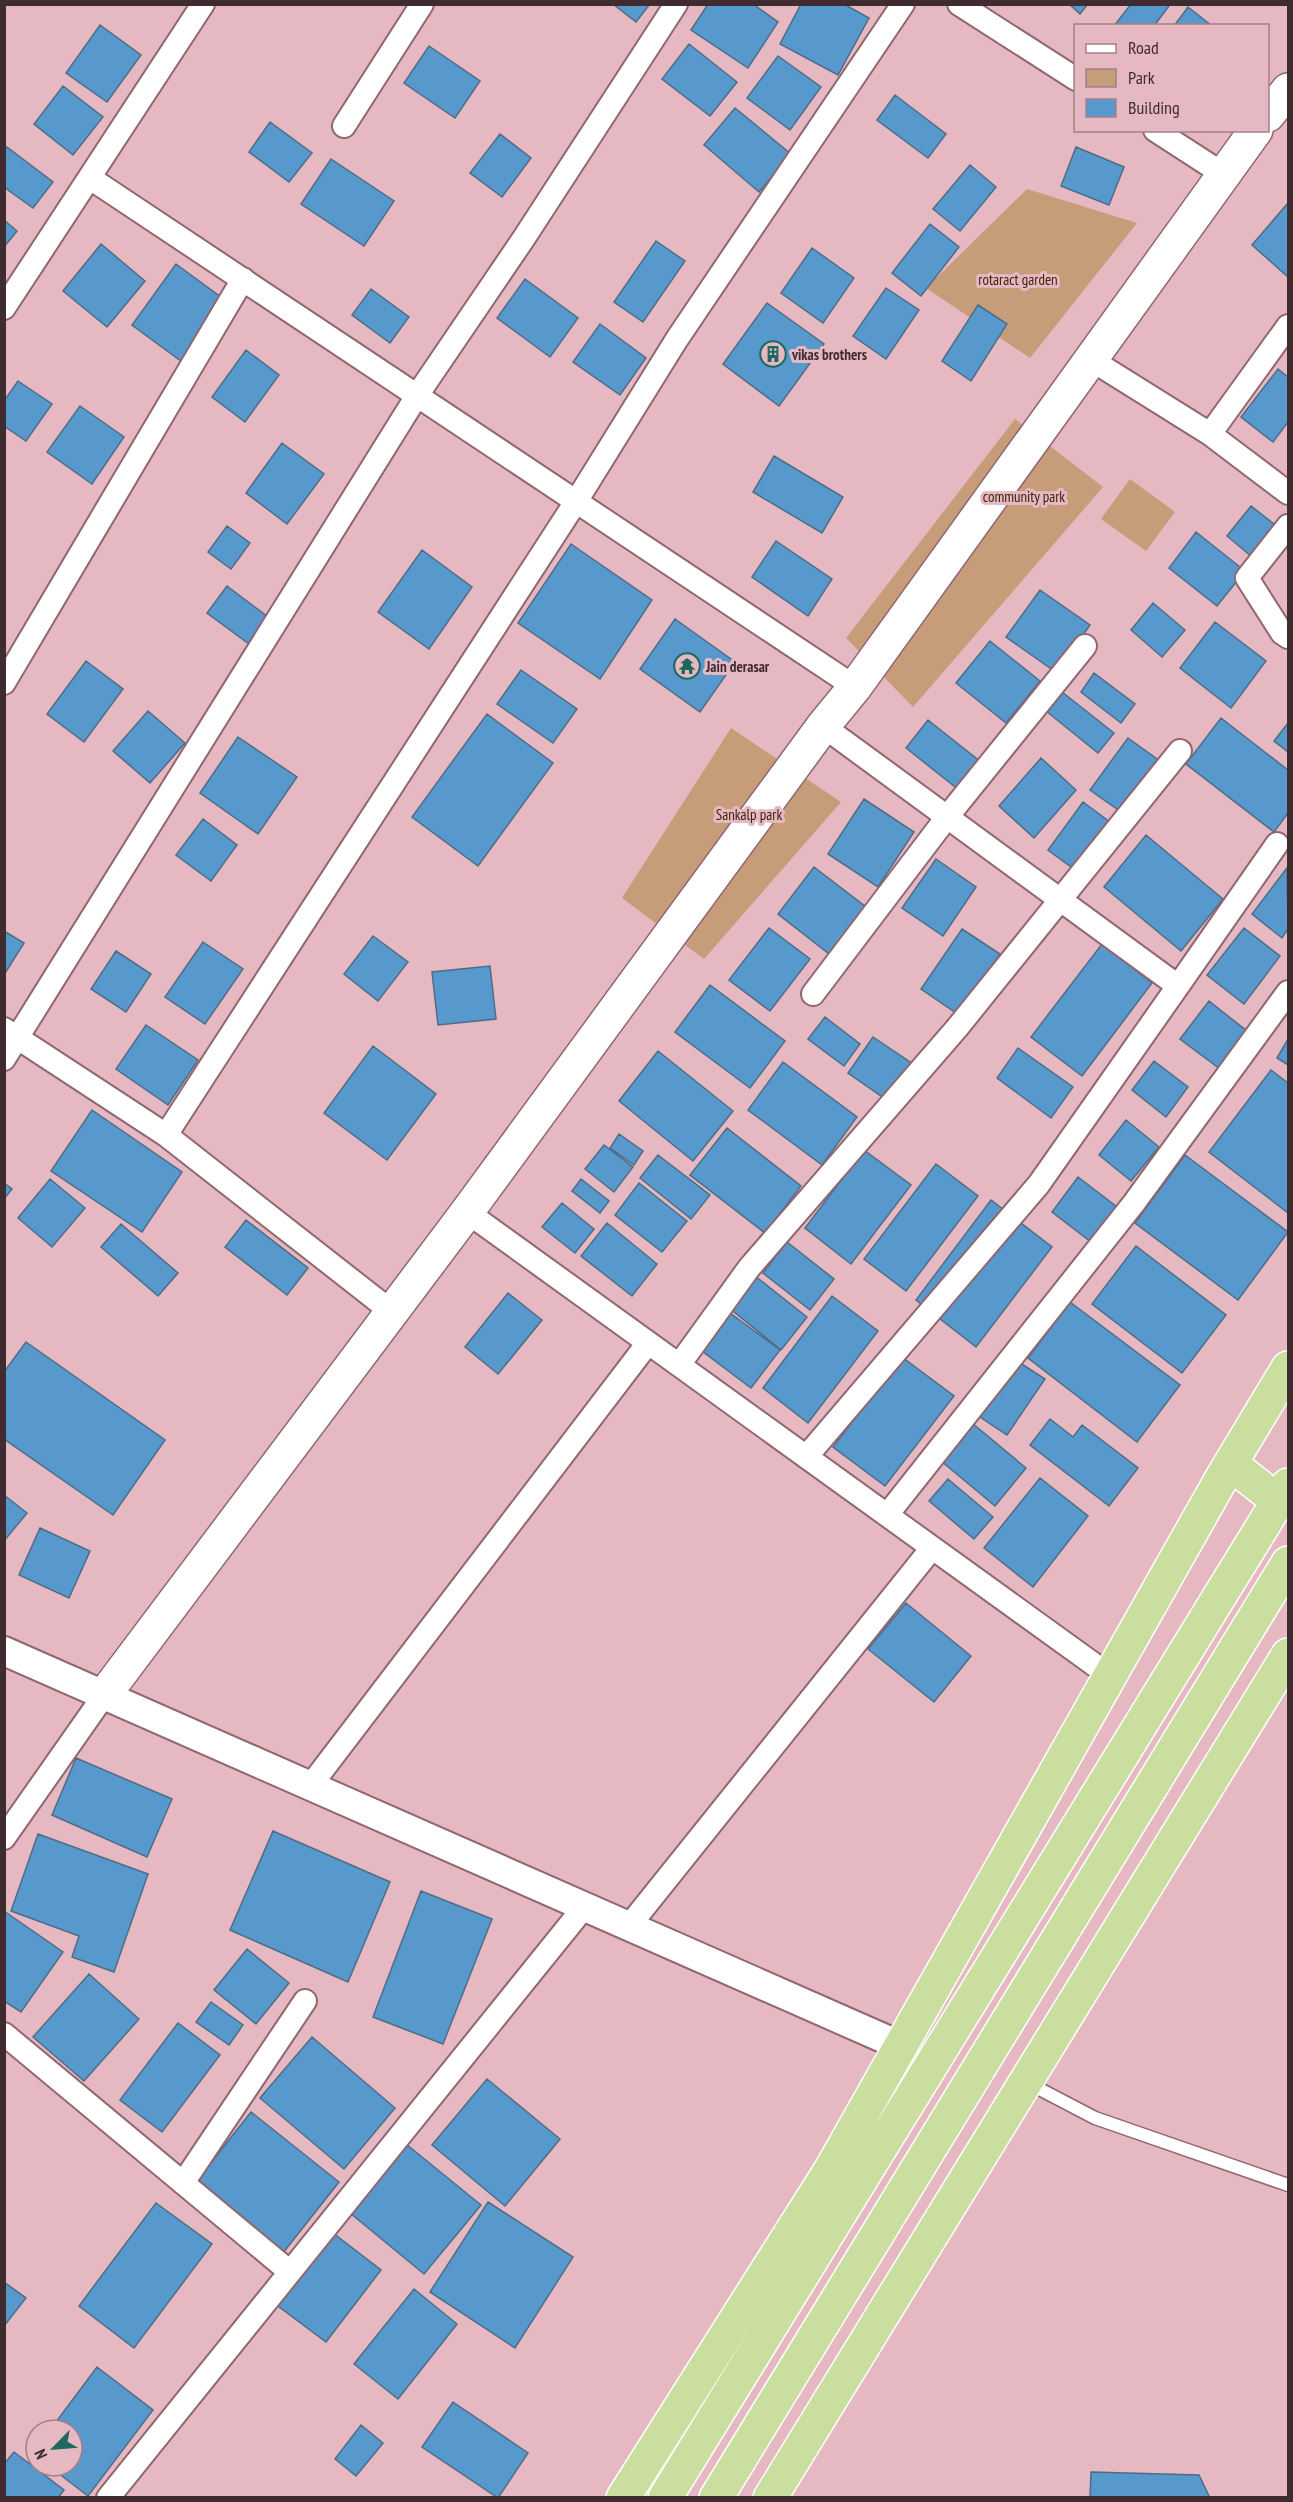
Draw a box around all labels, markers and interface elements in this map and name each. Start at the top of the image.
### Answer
legend [1074,24,1269,132]
text: Road [1128,36,1159,59]
text: Park [1128,66,1155,89]
text: Building [1128,96,1180,119]
park label: rotaract garden [978,270,1058,289]
building icon: vikas brothers [758,339,788,369]
place label: vikas brothers [791,345,867,364]
park label: community park [983,487,1065,506]
temple icon: Jain derasar [672,651,702,681]
place label: Jain derasar [705,657,770,676]
park label: Sankalp park [716,805,782,824]
north arrow [24,2418,84,2478]
text: N [30,2446,51,2462]

